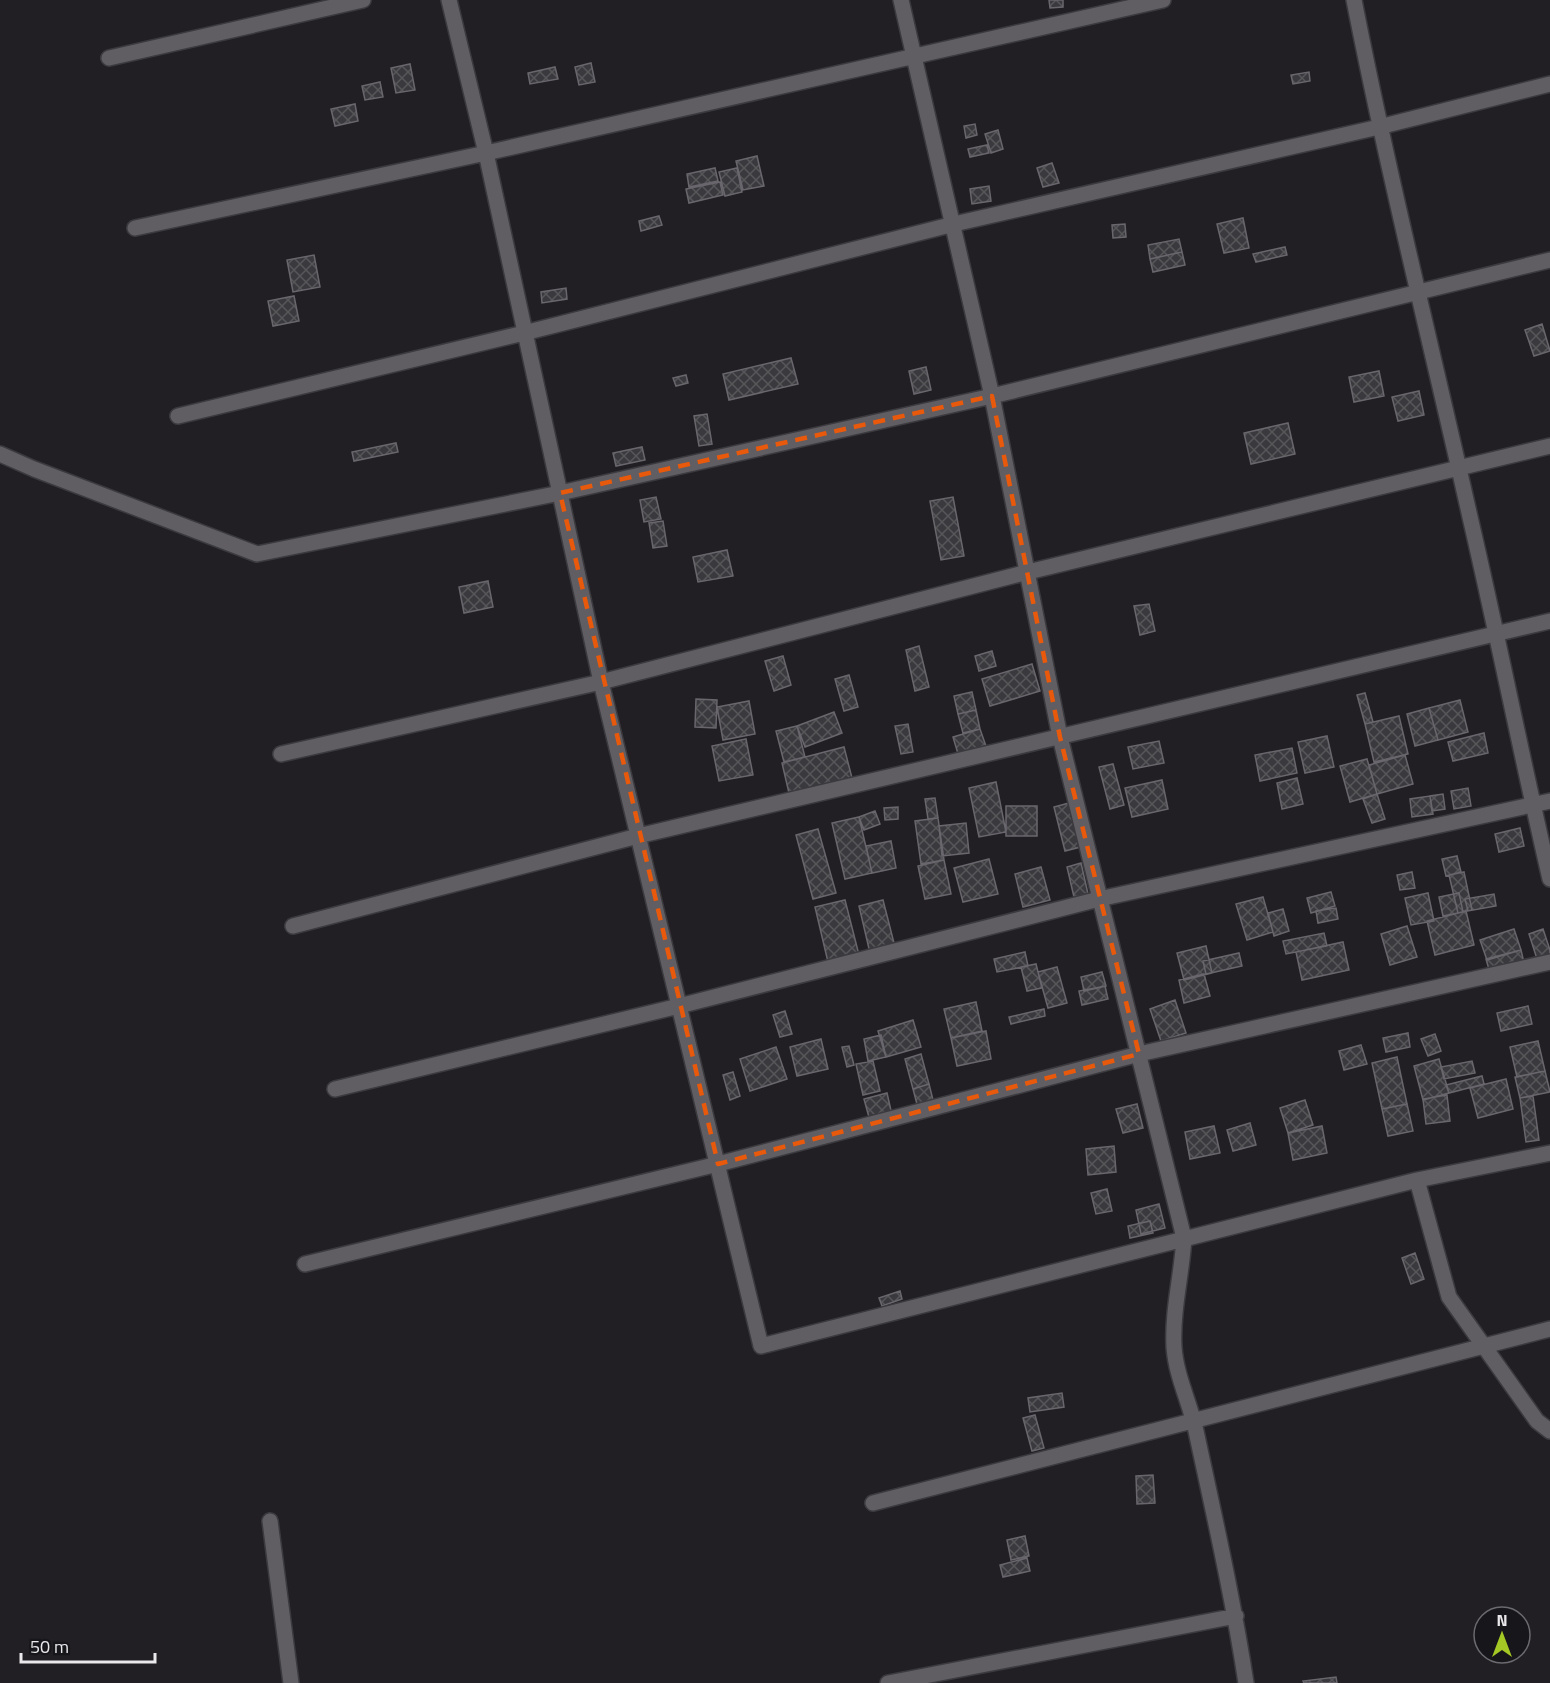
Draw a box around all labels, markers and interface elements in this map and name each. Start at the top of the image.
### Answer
north arrow [1472,1605,1532,1665]
text: N [1496,1608,1508,1632]
scale bar [21,1626,154,1664]
text: 50 m [30,1633,69,1660]

